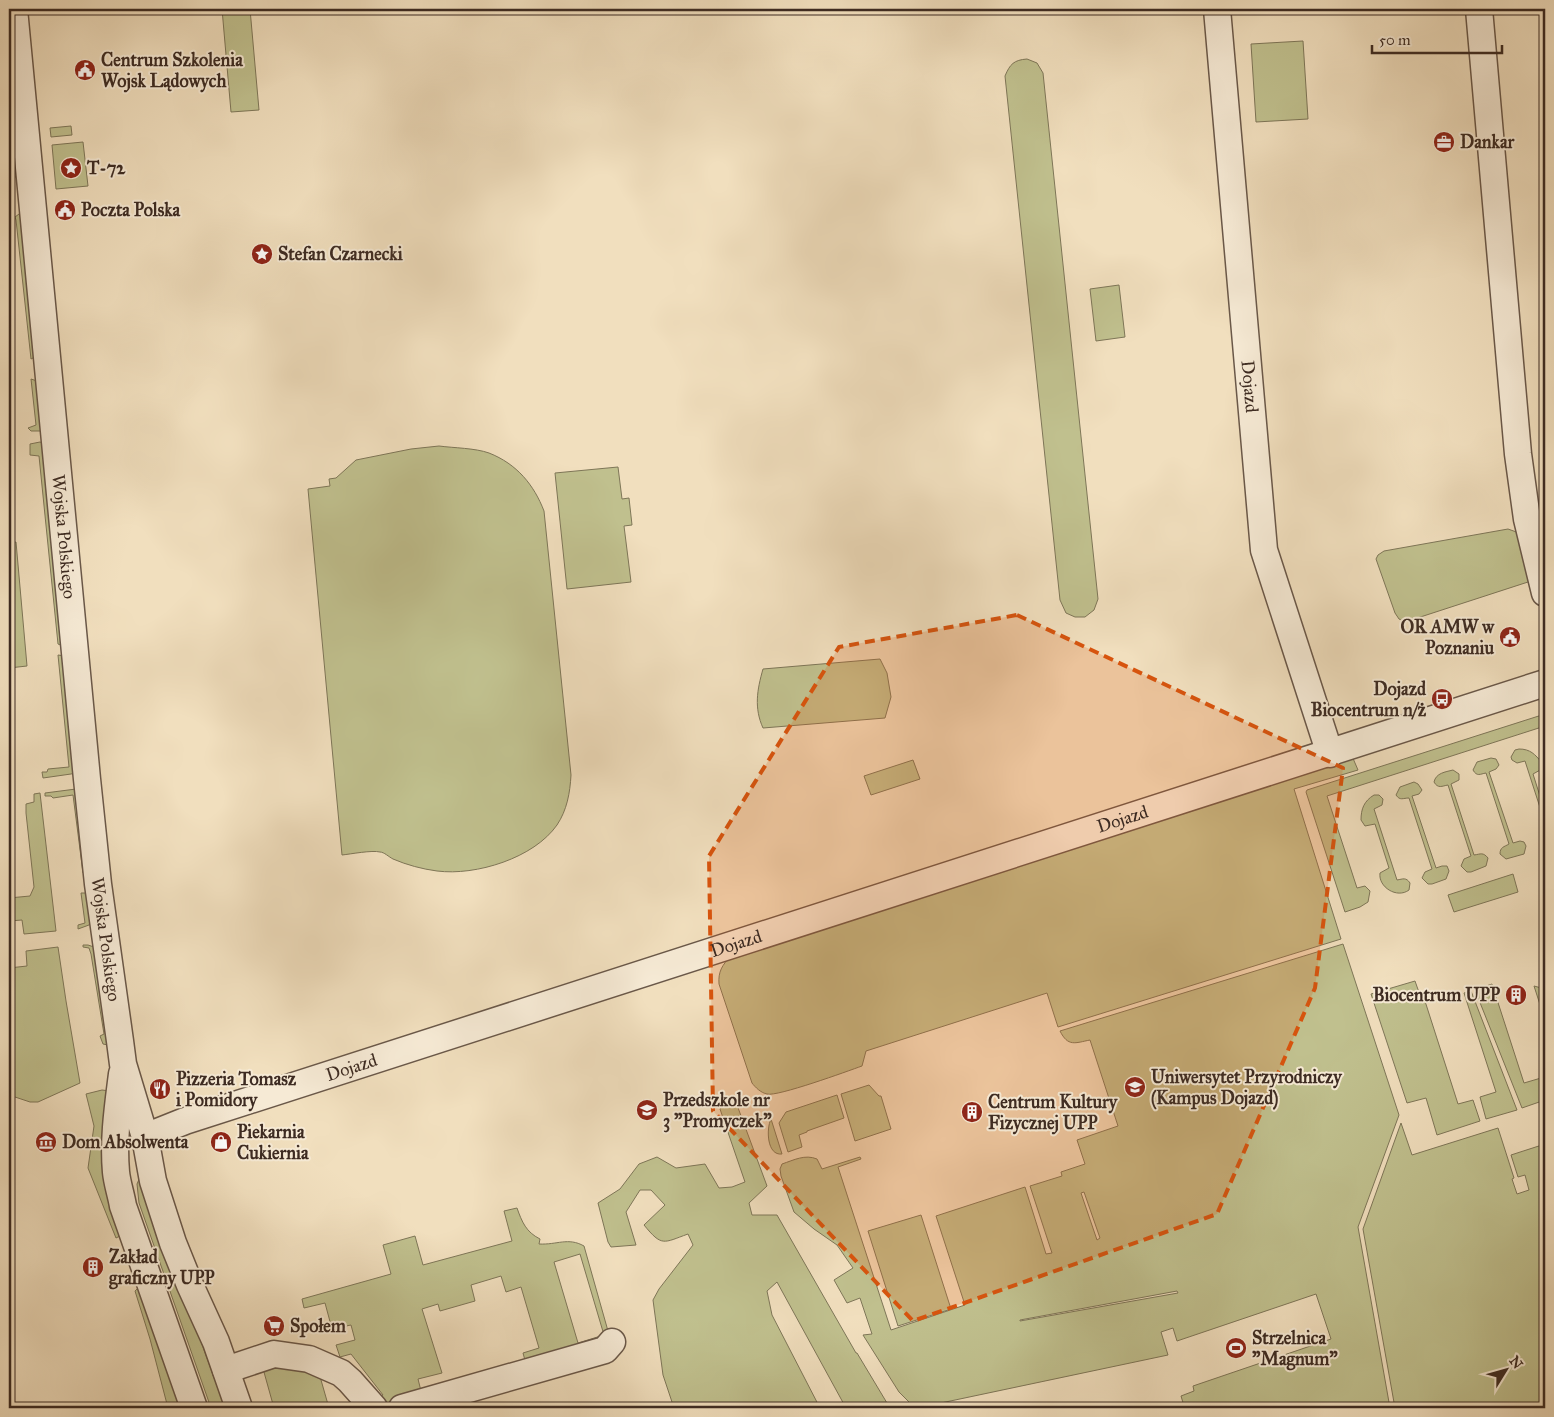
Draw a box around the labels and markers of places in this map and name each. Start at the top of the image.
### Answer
place label: Centrum Szkolenia Wojsk Lądowych [101,49,243,93]
public building icon: Centrum Szkolenia Wojsk Lądowych [73,58,97,82]
office icon: Dankar [1432,130,1456,154]
place label: Dankar [1460,131,1516,153]
place icon: T-72 [59,156,83,180]
place label: T-72 [86,157,126,179]
public building icon: Poczta Polska [53,198,77,222]
place label: Poczta Polska [81,199,181,221]
place icon: Stefan Czarnecki [250,242,274,266]
place label: Stefan Czarnecki [278,243,404,265]
place label: OR AMW w Poznaniu [1401,616,1495,659]
public building icon: OR AMW w Poznaniu [1498,625,1522,649]
place label: Dojazd Biocentrum n/ż [1311,678,1427,721]
bus stop icon: Dojazd Biocentrum n/ż [1430,687,1454,711]
building icon: Biocentrum UPP [1504,983,1528,1007]
place label: Biocentrum UPP [1373,984,1501,1006]
place label: Uniwersytet Przyrodniczy (Kampus Dojazd) [1151,1066,1343,1110]
place label: Pizzeria Tomasz i Pomidory [176,1068,297,1112]
school or university icon: Uniwersytet Przyrodniczy (Kampus Dojazd) [1123,1075,1147,1099]
restaurant icon: Pizzeria Tomasz i Pomidory [148,1077,172,1101]
place label: Przedszkole nr 3 "Promyczek" [663,1089,772,1133]
place label: Centrum Kultury Fizycznej UPP [988,1091,1119,1135]
school or university icon: Przedszkole nr 3 "Promyczek" [635,1098,659,1122]
building icon: Centrum Kultury Fizycznej UPP [960,1100,984,1124]
place label: Piekarnia Cukiernia [237,1121,309,1164]
museum icon: Dom Absolwenta [34,1130,58,1154]
shop icon: Piekarnia Cukiernia [209,1130,233,1154]
place label: Dom Absolwenta [62,1131,189,1153]
place label: Zakład graficzny UPP [109,1246,215,1290]
building icon: Zakład graficzny UPP [81,1255,105,1279]
supermarket icon: Społem [262,1314,286,1338]
place label: Społem [290,1315,347,1338]
place label: Strzelnica "Magnum" [1252,1327,1338,1371]
sports icon: Strzelnica "Magnum" [1224,1336,1248,1360]

